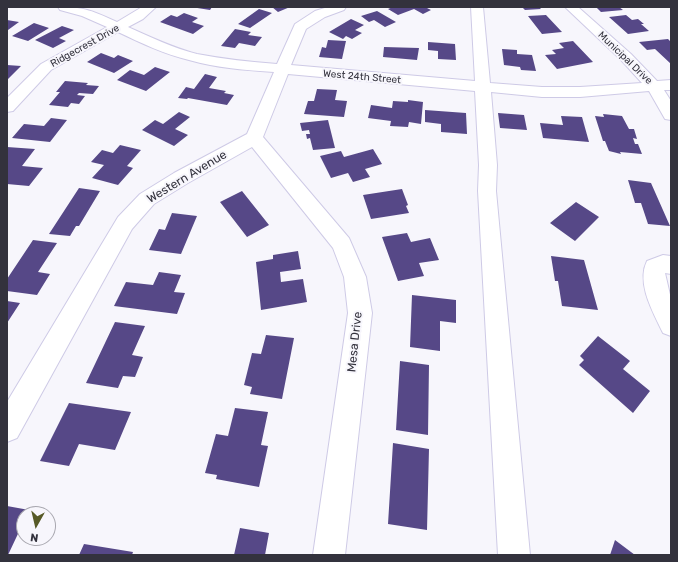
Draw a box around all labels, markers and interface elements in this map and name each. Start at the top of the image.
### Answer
street label: Ridgecrest Drive [48,22,122,70]
street label: Municipal Drive [595,29,655,87]
street label: West 24th Street [323,68,401,86]
street label: Western Avenue [145,148,229,206]
street label: Mesa Drive [345,311,365,373]
north arrow [16,506,56,546]
text: N [30,530,39,544]

